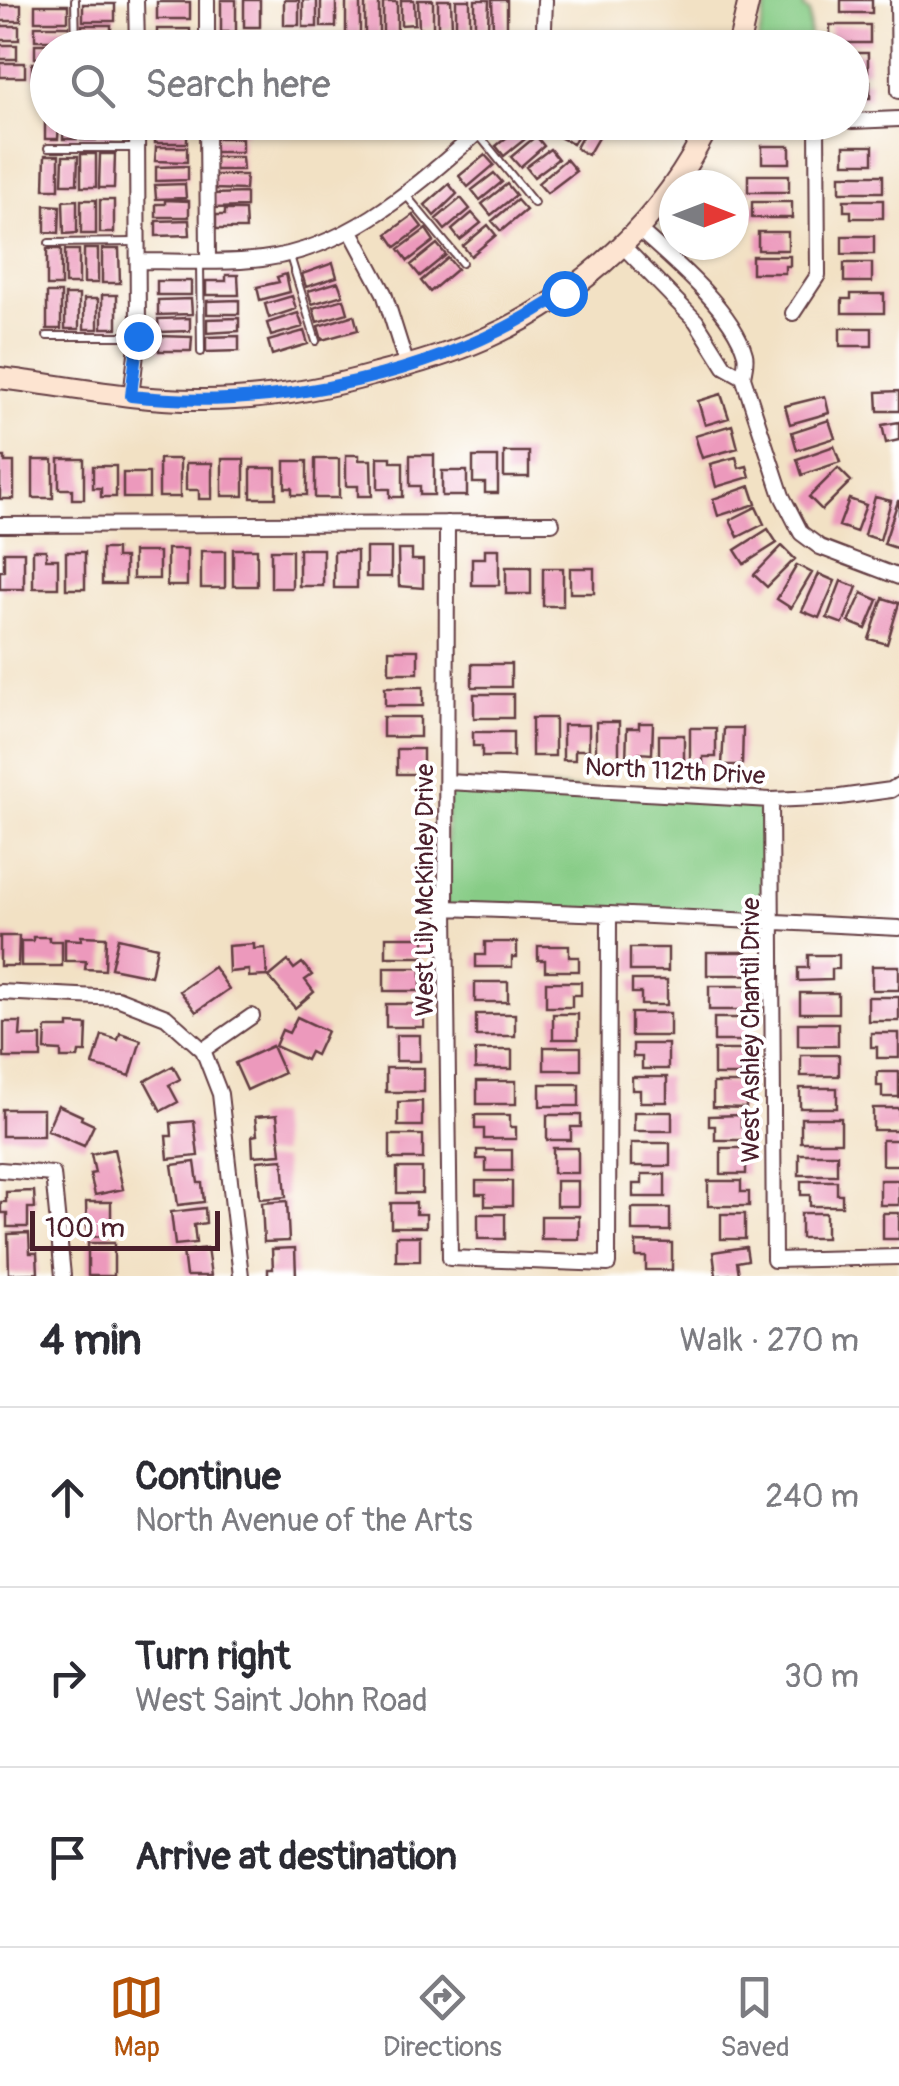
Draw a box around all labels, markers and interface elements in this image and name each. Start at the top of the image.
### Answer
search box [30,30,869,140]
icon: search [65,58,120,113]
text: Search here [145,61,331,109]
north arrow [659,170,749,260]
route start [542,271,588,317]
route end [116,314,162,360]
street label: North 112th Drive [584,752,767,792]
street label: West Lily McKinley Drive [410,763,441,1016]
street label: West Ashley Chantil Drive [736,897,767,1163]
scale bar [30,1206,220,1250]
text: 100 m [45,1211,125,1246]
text: 4 min [40,1315,142,1367]
text: Walk · 270 m [680,1321,859,1361]
text: Continue [135,1453,281,1501]
icon: ahead [40,1470,95,1525]
text: 240 m [765,1477,859,1517]
text: North Avenue of the Arts [135,1501,473,1541]
text: Turn right [135,1633,290,1681]
icon: right [40,1650,95,1705]
text: 30 m [784,1657,859,1697]
text: West Saint John Road [135,1681,428,1721]
icon: arrive [40,1830,95,1885]
text: Arrive at destination [135,1833,457,1881]
tab: Map [109,1970,164,2065]
tab: Directions [383,1970,502,2065]
tab: Saved [720,1970,790,2065]

